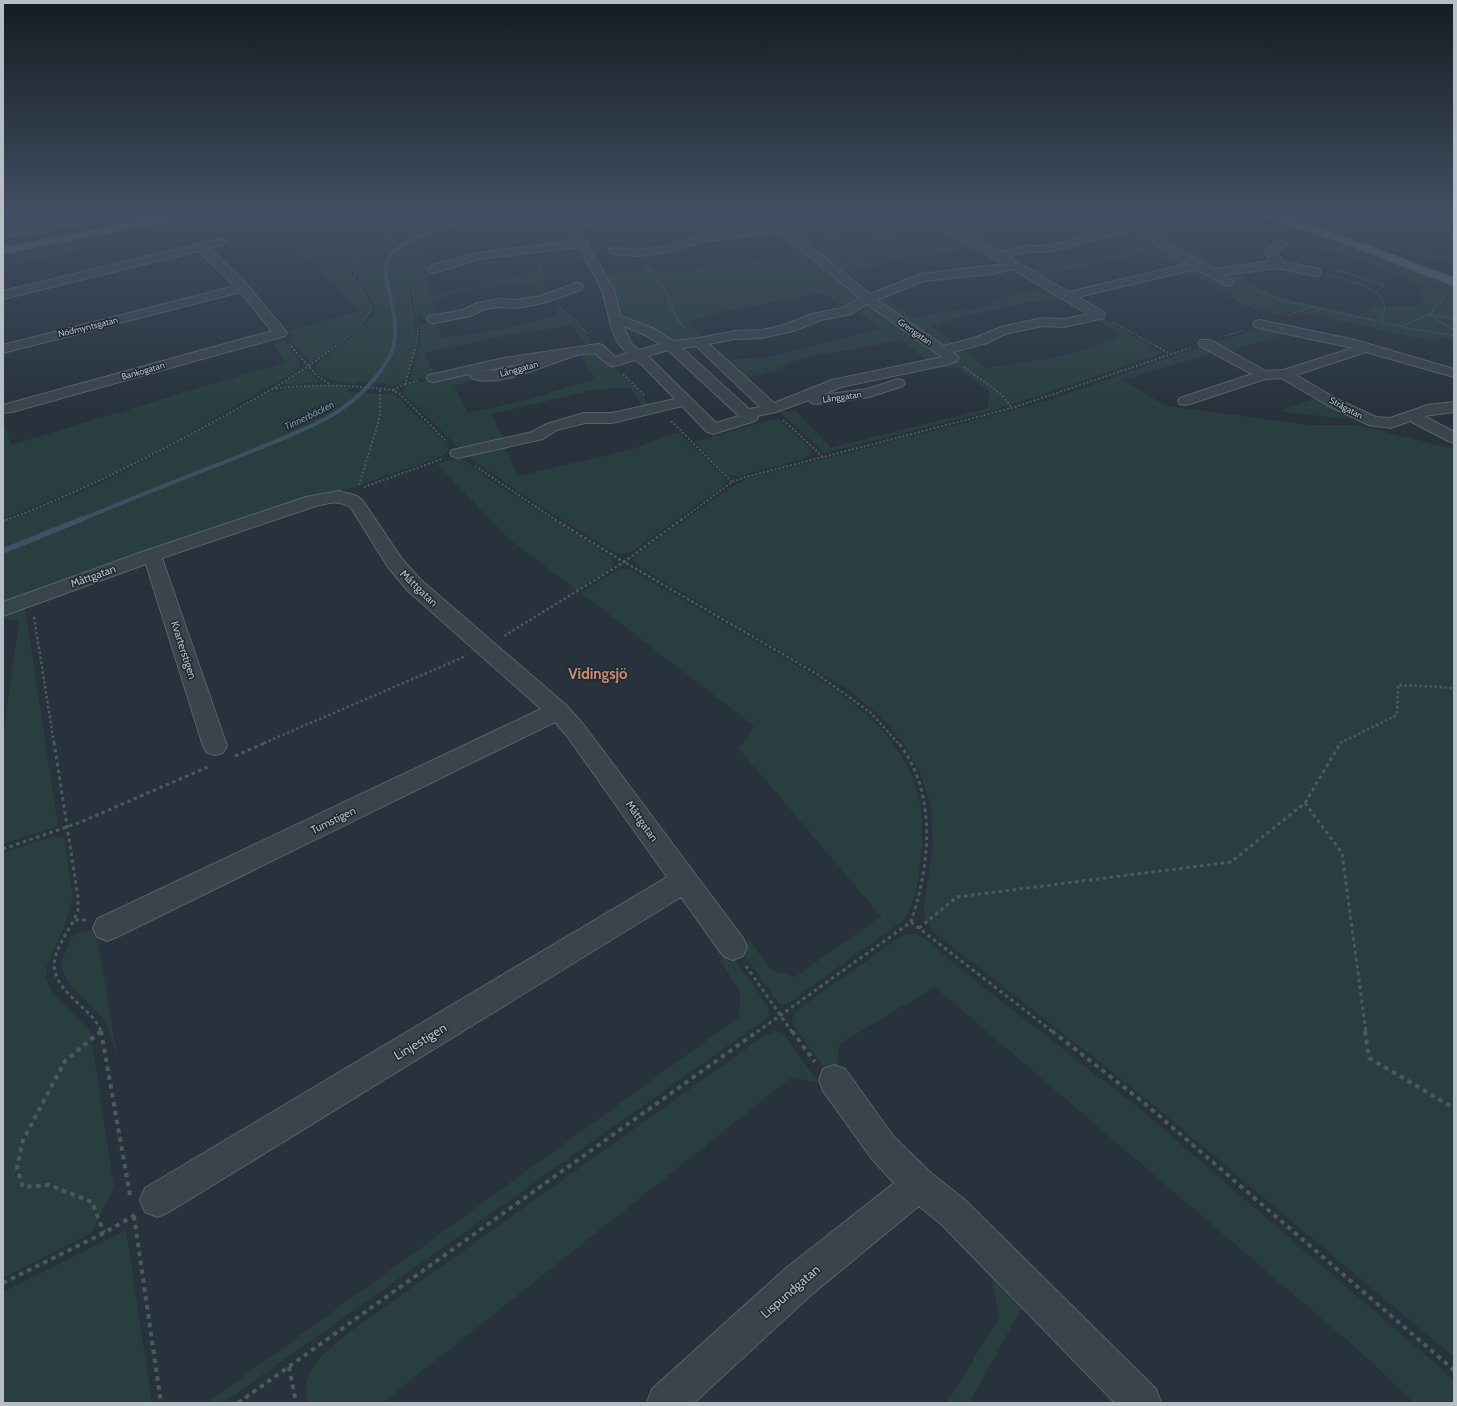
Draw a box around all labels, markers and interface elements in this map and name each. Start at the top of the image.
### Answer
street label: Nödmyntsgatan [57,314,119,339]
street label: Grengatan [896,316,935,347]
street label: Långgatan [498,358,539,379]
street label: Bankogatan [120,359,166,382]
street label: Långgatan [822,388,862,405]
street label: Strågatan [1328,394,1365,421]
water label: Tinnerbäcken [282,398,336,433]
street label: Måttgatan [68,561,118,591]
street label: Måttgatan [397,567,441,609]
street label: Kvarterstigen [168,619,200,681]
district label: Vidingsjö [568,665,628,683]
street label: Måttgatan [623,798,661,844]
street label: Tumstigen [308,803,358,837]
street label: Linjestigen [391,1019,450,1064]
street label: Lispundgatan [757,1261,823,1321]

